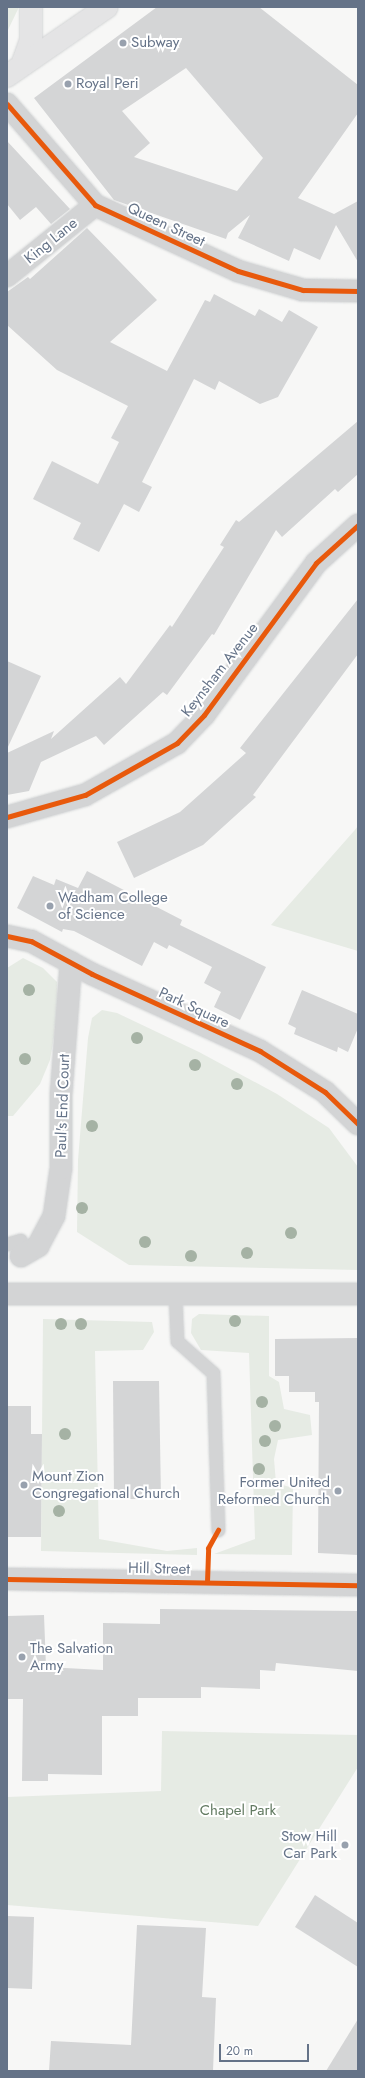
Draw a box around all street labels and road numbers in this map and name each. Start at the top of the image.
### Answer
street label: Queen Street [124,199,208,251]
street label: King Lane [21,214,81,268]
street label: Keynsham Avenue [178,620,262,720]
street label: Park Square [156,984,232,1032]
street label: Paul's End Court [52,1054,74,1158]
street label: Hill Street [128,1559,190,1579]

